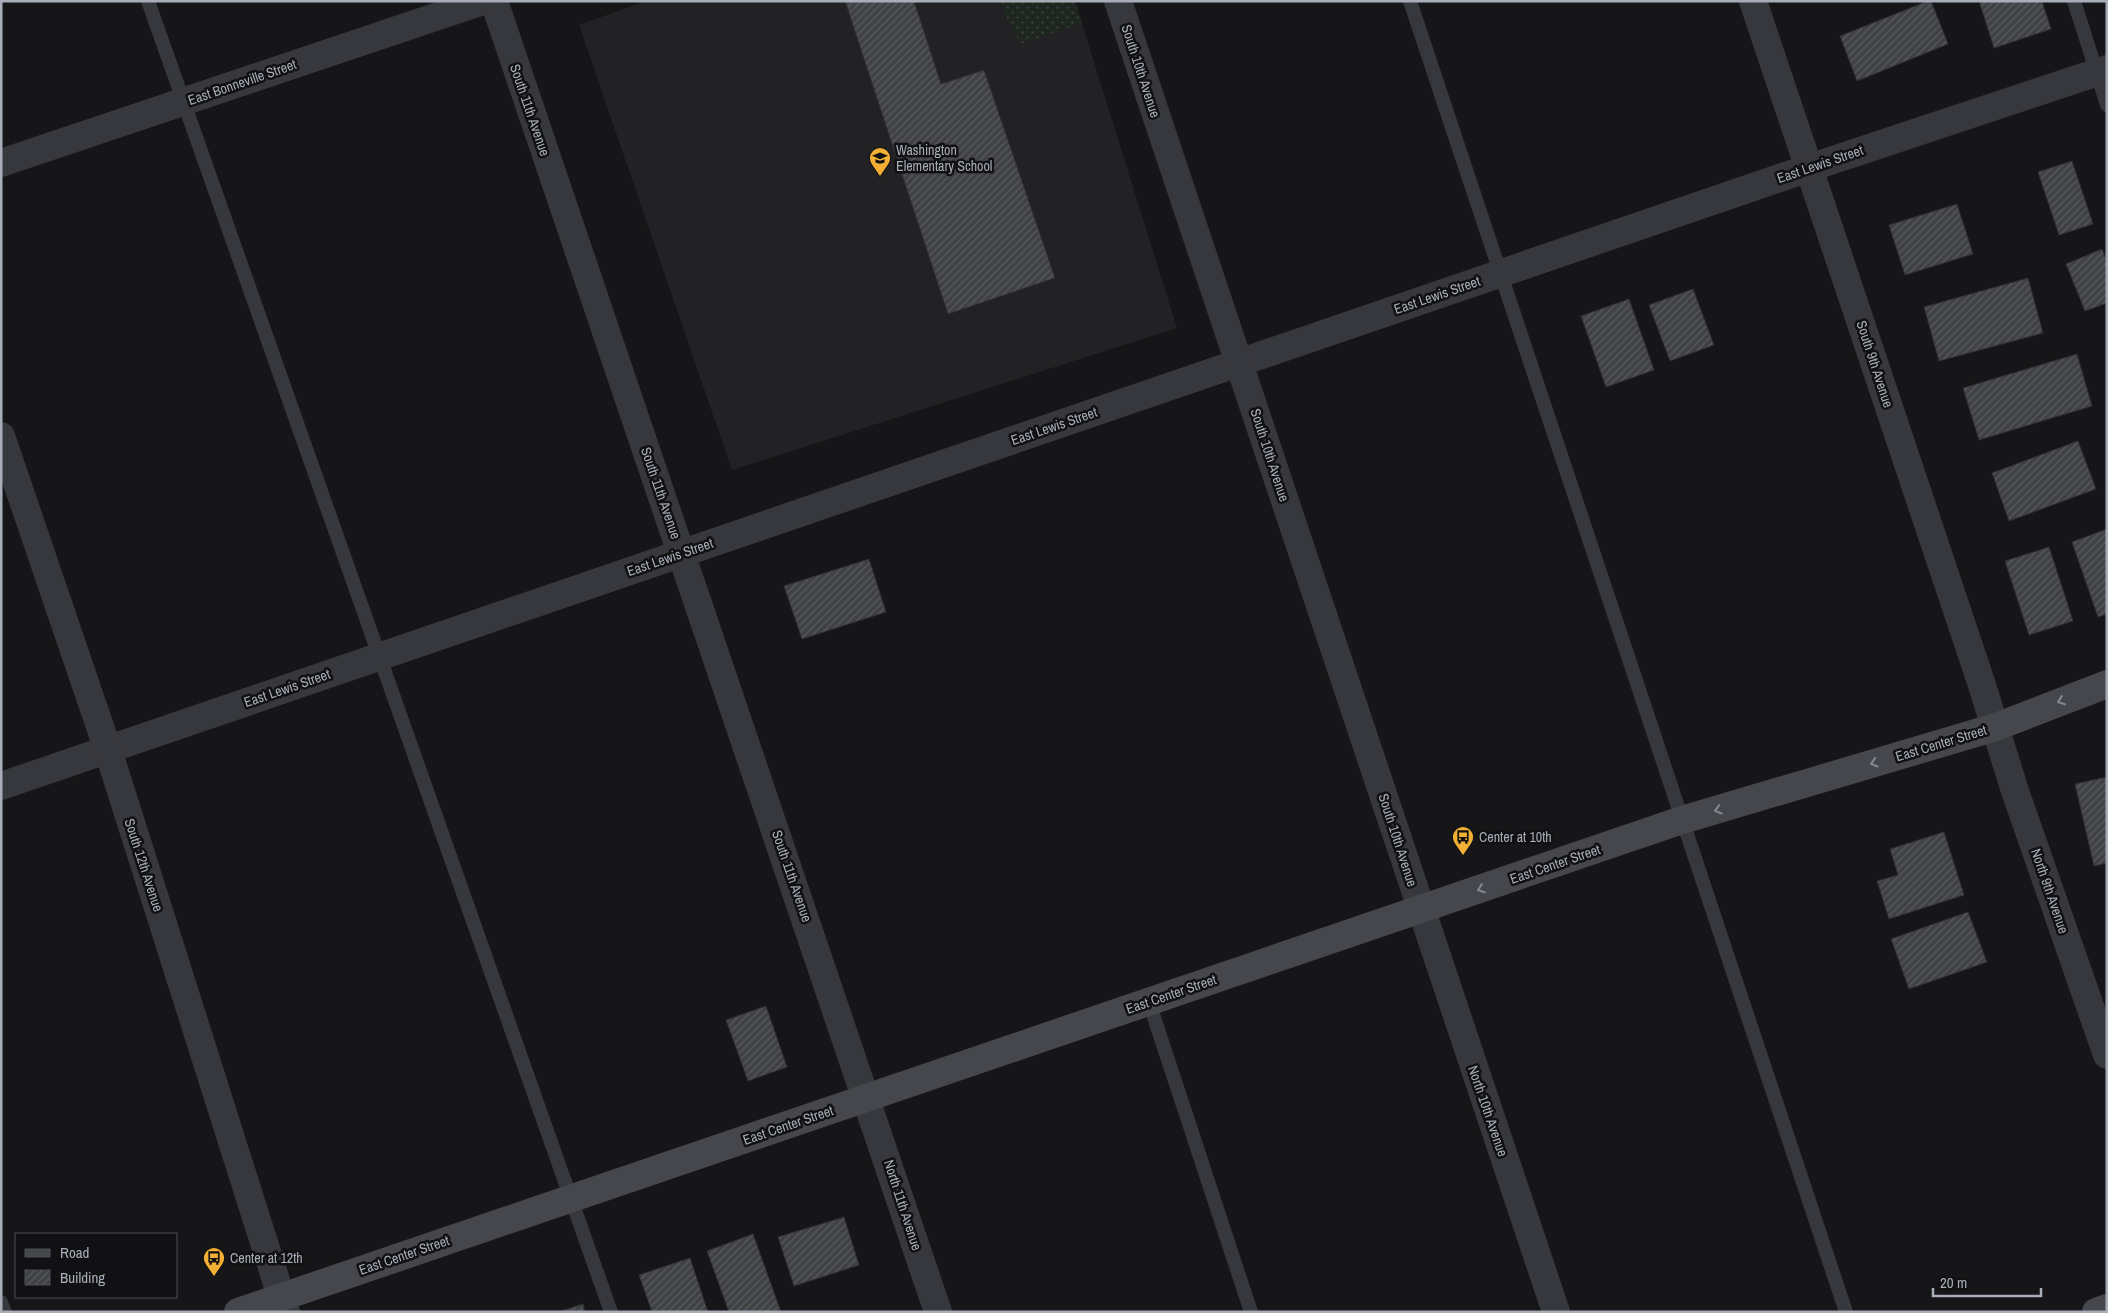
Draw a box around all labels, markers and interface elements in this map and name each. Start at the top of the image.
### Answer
street label: South 10th Avenue [1117,22,1165,120]
street label: East Bonneville Street [185,55,299,109]
street label: South 11th Avenue [506,62,554,158]
place label: Washington Elementary School [896,141,992,175]
street label: East Lewis Street [1775,141,1865,187]
school or university icon: Washington Elementary School [868,146,892,177]
street label: East Lewis Street [1392,272,1482,318]
street label: South 9th Avenue [1852,318,1898,410]
street label: East Lewis Street [1009,403,1099,449]
street label: South 10th Avenue [1246,406,1294,504]
street label: South 11th Avenue [637,445,685,541]
street label: East Lewis Street [625,534,715,580]
street label: East Lewis Street [242,665,332,711]
one-way arrow [2057,695,2066,706]
street label: East Center Street [1893,721,1989,765]
one-way arrow [1870,758,1879,768]
street label: South 10th Avenue [1374,791,1422,889]
one-way arrow [1715,804,1723,814]
street label: South 12th Avenue [120,816,168,914]
bus stop icon: Center at 10th [1451,825,1475,856]
street label: South 11th Avenue [768,828,816,924]
place label: Center at 10th [1479,828,1552,846]
street label: East Center Street [1507,840,1603,888]
street label: North 9th Avenue [2027,846,2073,936]
one-way arrow [1477,883,1486,893]
street label: East Center Street [1123,970,1219,1018]
street label: North 10th Avenue [1464,1063,1512,1159]
street label: East Center Street [740,1101,836,1149]
street label: North 11th Avenue [880,1157,926,1253]
street label: East Center Street [356,1231,452,1279]
legend [15,1233,178,1298]
text: Road [60,1242,89,1263]
bus stop icon: Center at 12th [202,1246,226,1277]
place label: Center at 12th [230,1249,303,1267]
scale bar [1933,1266,2040,1298]
text: Building [60,1267,105,1288]
text: 20 m [1940,1272,1967,1293]

